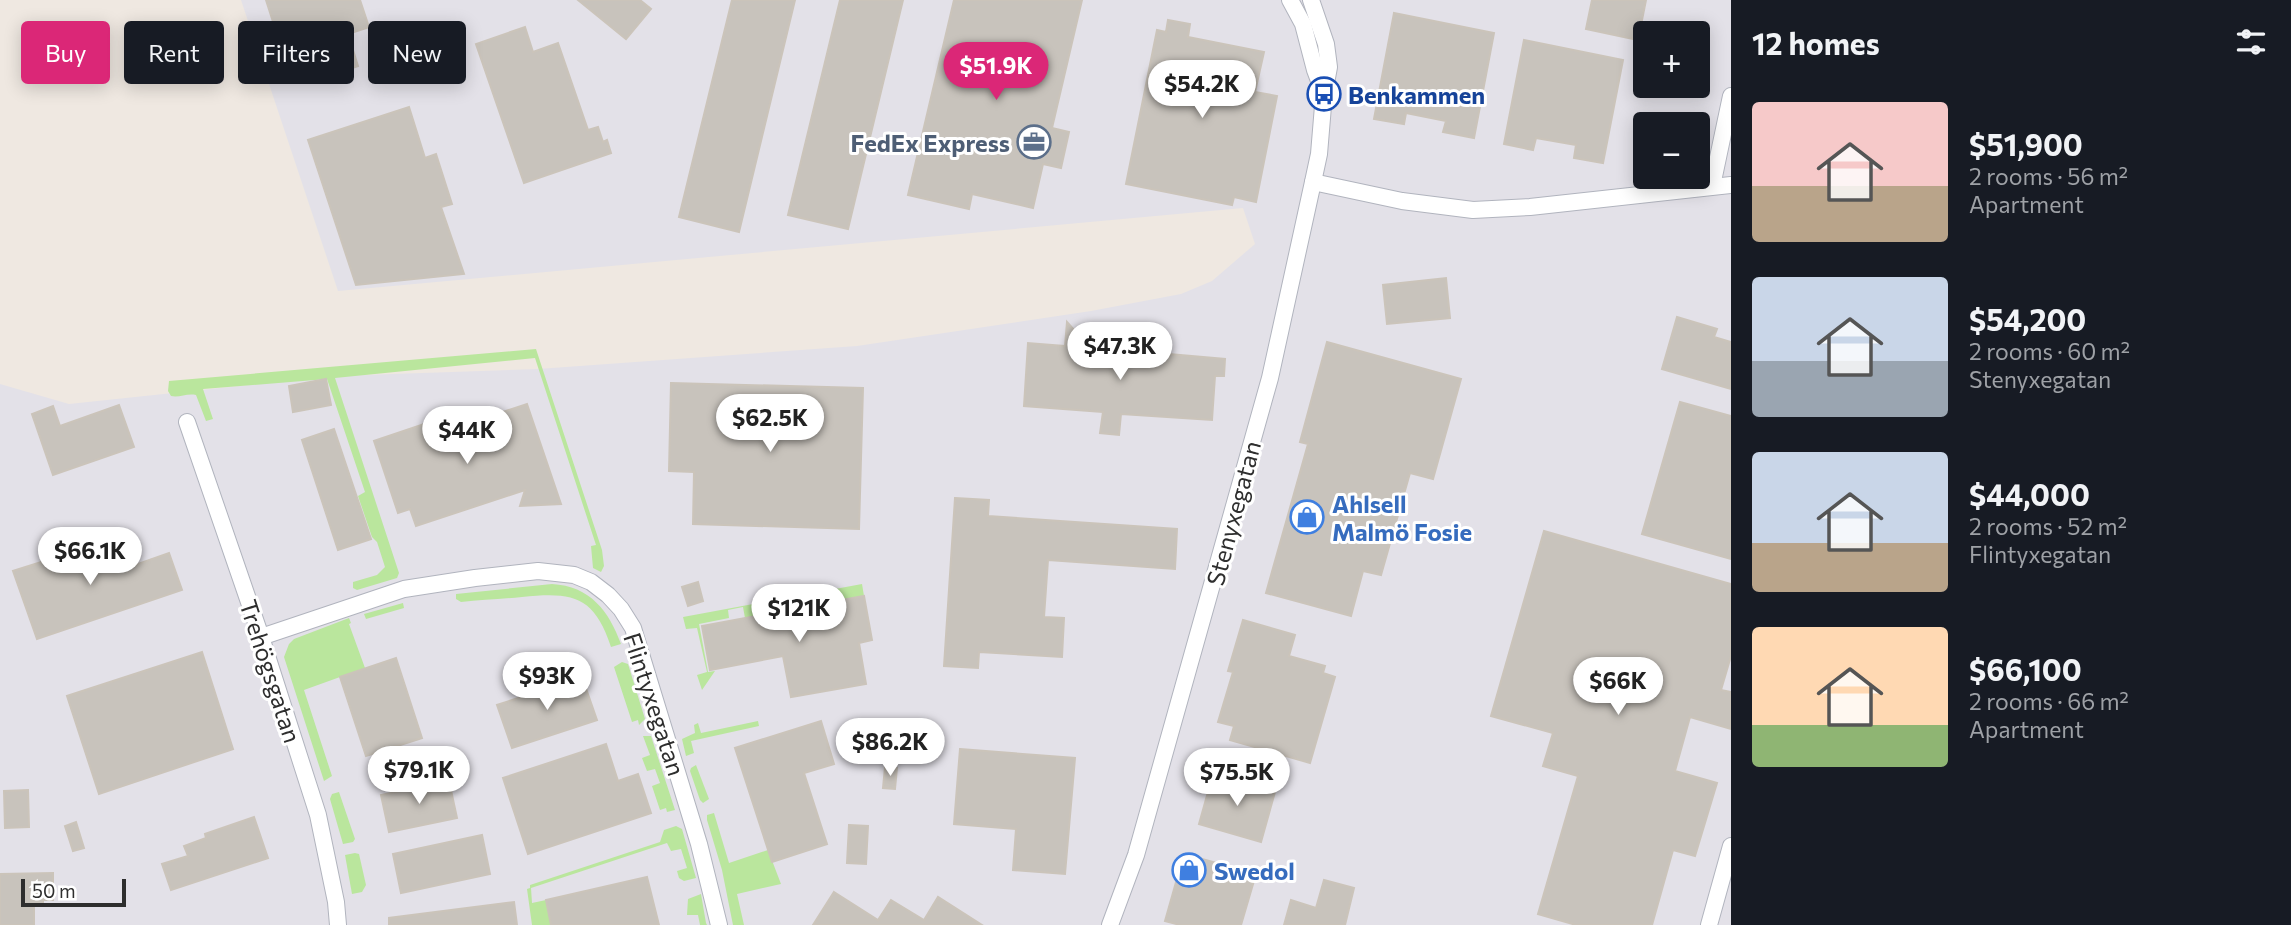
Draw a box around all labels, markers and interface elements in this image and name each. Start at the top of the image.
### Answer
chip: Buy [21,21,110,84]
chip: Rent [124,21,224,84]
chip: Filters [238,21,354,84]
chip: New [368,21,466,84]
map controls [1633,21,1710,189]
button: + [1633,21,1710,98]
icon: filters [2232,23,2270,61]
text: 12 homes [1752,24,1880,61]
pin: $51.9K [939,42,1053,102]
text: $51.9K [959,51,1033,79]
pin: $54.2K [1145,60,1259,120]
text: $54.2K [1164,69,1240,97]
bus stop icon: Benkammen [1305,75,1343,113]
place label: Benkammen [1348,80,1485,109]
button: − [1633,112,1710,189]
office icon: FedEx Express [1015,123,1053,161]
text: $51,900 [1969,125,2083,162]
place label: FedEx Express [851,128,1010,157]
icon: home [1808,130,1892,214]
text: 2 rooms · 56 m² [1969,162,2128,190]
text: Apartment [1969,190,2084,218]
text: $54,200 [1969,300,2086,337]
icon: home [1808,305,1892,389]
pin: $47.3K [1063,322,1177,382]
text: $47.3K [1083,331,1157,359]
text: 2 rooms · 60 m² [1969,337,2130,365]
text: Stenyxegatan [1969,365,2111,393]
pin: $62.5K [713,394,827,454]
text: $62.5K [732,403,808,431]
pin: $44K [426,406,508,466]
text: $44K [438,415,496,443]
street label: Stenyxegatan [1200,438,1266,588]
text: $44,000 [1969,475,2090,512]
icon: home [1808,480,1892,564]
place label: Ahlsell Malmö Fosie [1332,489,1472,546]
shop icon: Ahlsell Malmö Fosie [1288,498,1326,536]
text: 2 rooms · 52 m² [1969,512,2127,540]
pin: $66.1K [33,528,147,587]
text: $66.1K [54,536,126,564]
text: Flintyxegatan [1969,540,2111,568]
pin: $121K [750,584,848,644]
text: $121K [767,593,831,621]
street label: Trehögsgatan [234,596,308,746]
street label: Flintyxegatan [618,629,692,779]
text: $66,100 [1969,650,2082,687]
pin: $93K [506,652,588,712]
icon: home [1808,655,1892,739]
pin: $66K [1577,658,1659,717]
text: $93K [519,661,575,689]
text: $66K [1589,666,1647,694]
text: 2 rooms · 66 m² [1969,687,2129,715]
text: Apartment [1969,715,2084,743]
pin: $86.2K [833,718,947,778]
text: $86.2K [852,727,928,755]
pin: $79.1K [362,746,476,806]
pin: $75.5K [1180,748,1294,808]
text: $79.1K [384,755,454,783]
text: $75.5K [1200,757,1274,785]
shop icon: Swedol [1170,851,1208,889]
place label: Swedol [1214,856,1295,885]
scale bar [21,876,126,908]
text: 50 m [32,879,76,902]

